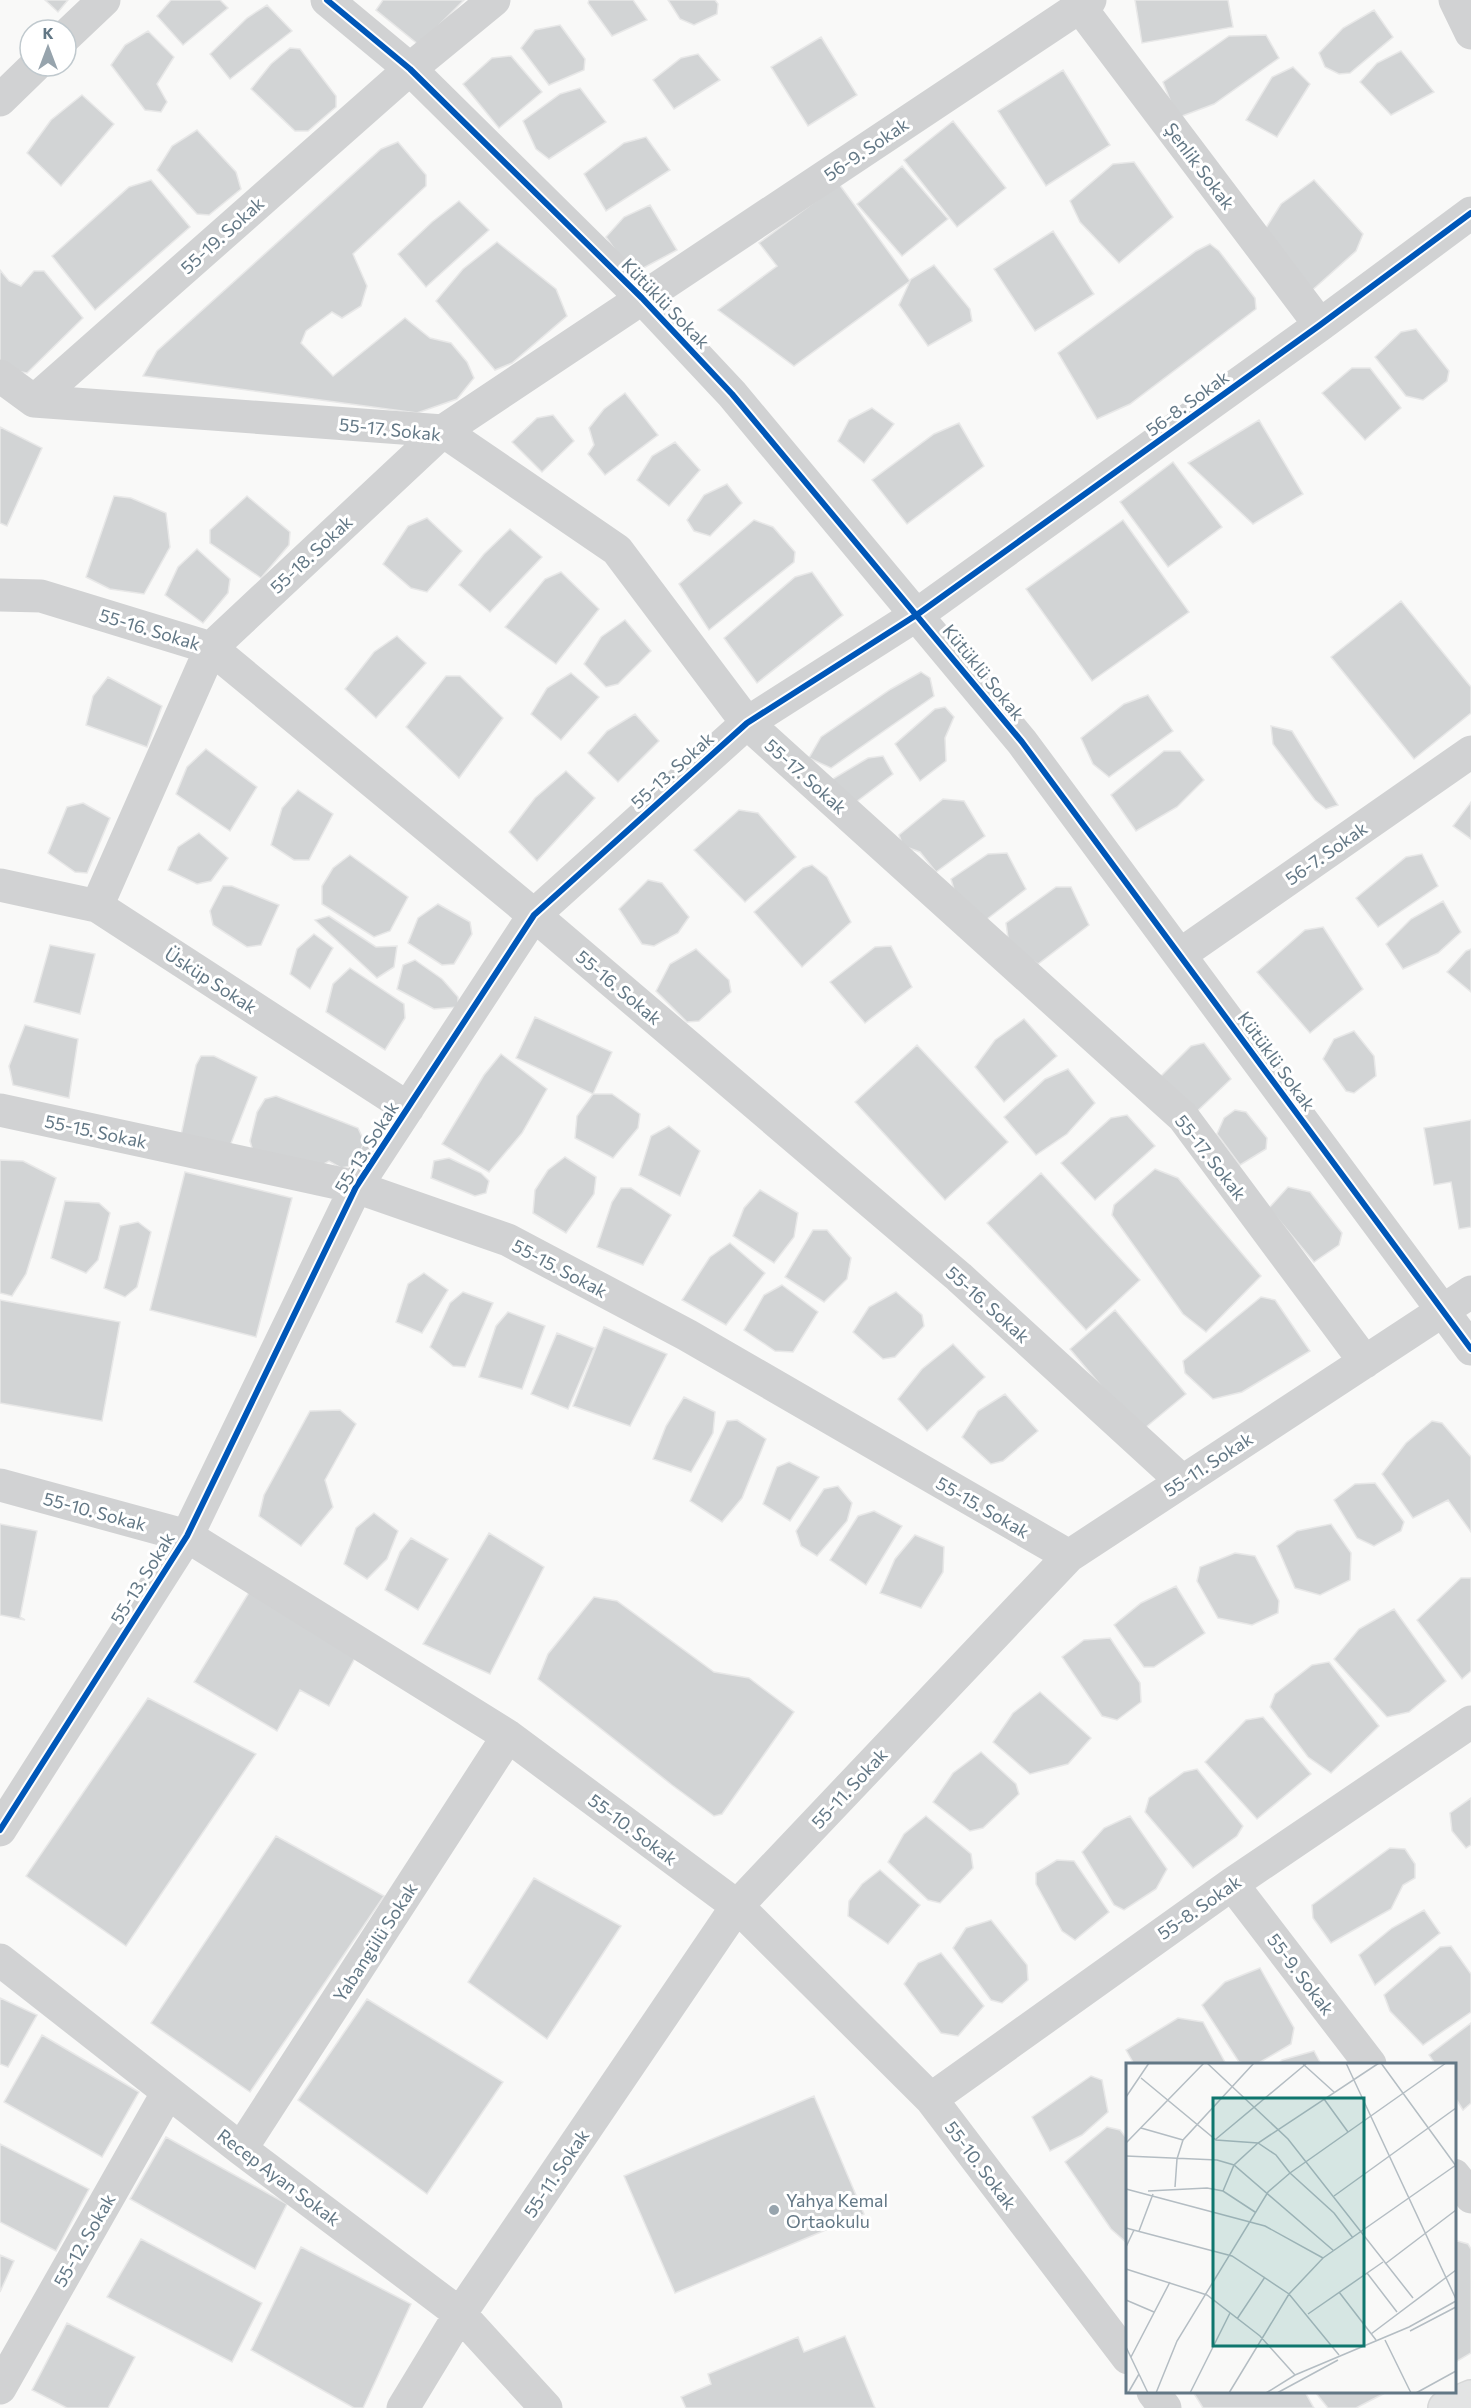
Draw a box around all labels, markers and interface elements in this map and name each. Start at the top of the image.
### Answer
north arrow [18,18,78,78]
text: K [42,23,54,42]
street label: 56-9. Sokak [819,113,913,185]
street label: Şenlik Sokak [1160,118,1240,214]
street label: 55-19. Sokak [176,192,268,278]
street label: Kütüklü Sokak [617,253,715,353]
street label: 56-8. Sokak [1141,365,1233,441]
street label: 55-17. Sokak [338,413,442,445]
street label: 55-18. Sokak [265,510,357,598]
street label: 55-16. Sokak [97,603,203,655]
street label: Kütüklü Sokak [939,619,1030,725]
street label: 55-13. Sokak [626,727,718,813]
street label: 55-17. Sokak [761,734,852,819]
street label: 56-7. Sokak [1281,817,1371,889]
street label: Üsküp Sokak [161,942,261,1018]
street label: 55-16. Sokak [572,945,666,1029]
street label: Kütüklü Sokak [1234,1007,1321,1115]
street label: 55-13. Sokak [329,1097,403,1197]
street label: 55-15. Sokak [43,1109,149,1153]
street label: 55-17. Sokak [1171,1110,1251,1204]
street label: 55-15. Sokak [509,1234,611,1302]
street label: 55-16. Sokak [942,1261,1034,1347]
street label: 55-11. Sokak [1159,1427,1257,1501]
street label: 55-15. Sokak [932,1471,1034,1543]
street label: 55-10. Sokak [41,1487,149,1535]
street label: 55-13. Sokak [105,1528,179,1628]
street label: 55-11. Sokak [806,1743,892,1833]
street label: 55-10. Sokak [584,1789,682,1870]
street label: 55-8. Sokak [1153,1870,1245,1944]
street label: Yabangülü Sokak [328,1878,422,2006]
street label: 55-9. Sokak [1263,1929,1339,2019]
inset map [1126,2063,1456,2393]
street label: 55-10. Sokak [941,2116,1022,2214]
street label: Recep Ayan Sokak [213,2124,345,2230]
street label: 55-11. Sokak [518,2125,594,2221]
street label: 55-12. Sokak [48,2189,120,2290]
place label: Yahya Kemal Ortaokulu [786,2189,888,2232]
marker: Yahya Kemal Ortaokulu [767,2203,781,2217]

